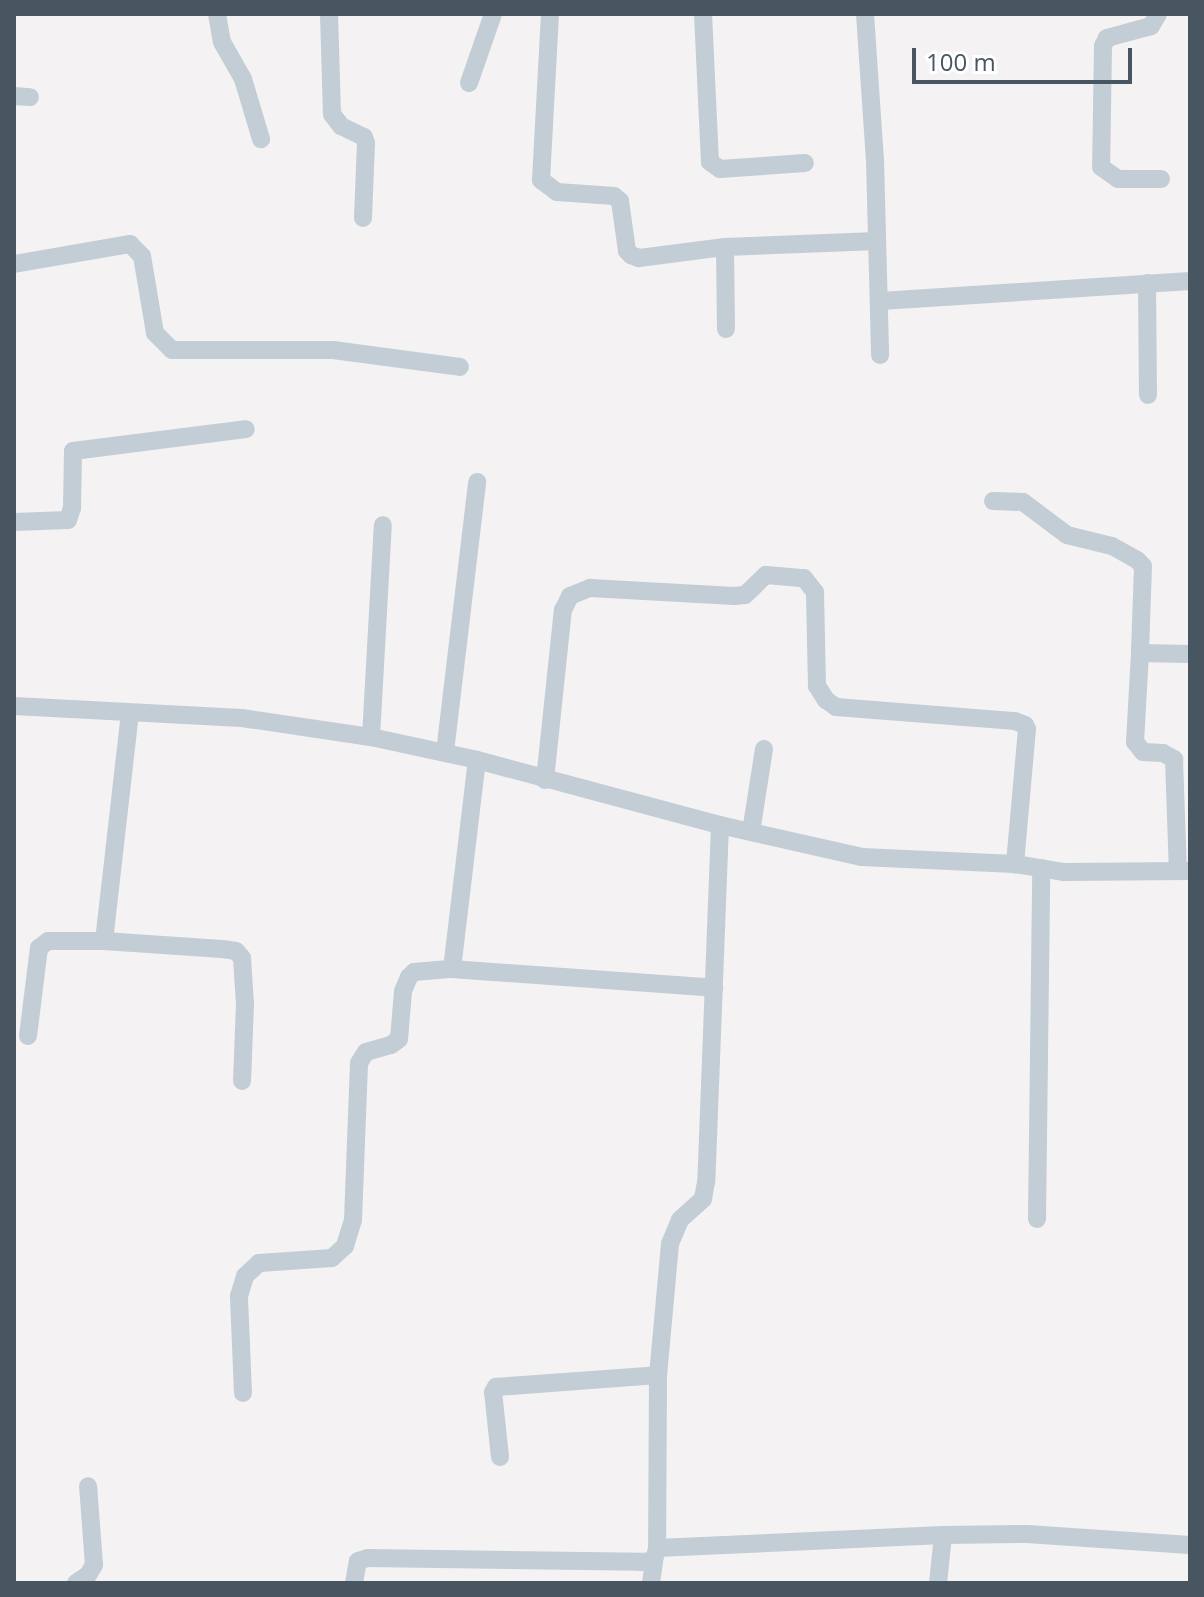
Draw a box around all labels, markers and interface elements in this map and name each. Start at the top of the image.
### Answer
scale bar [916,32,1136,82]
text: 100 m [926,45,996,78]

